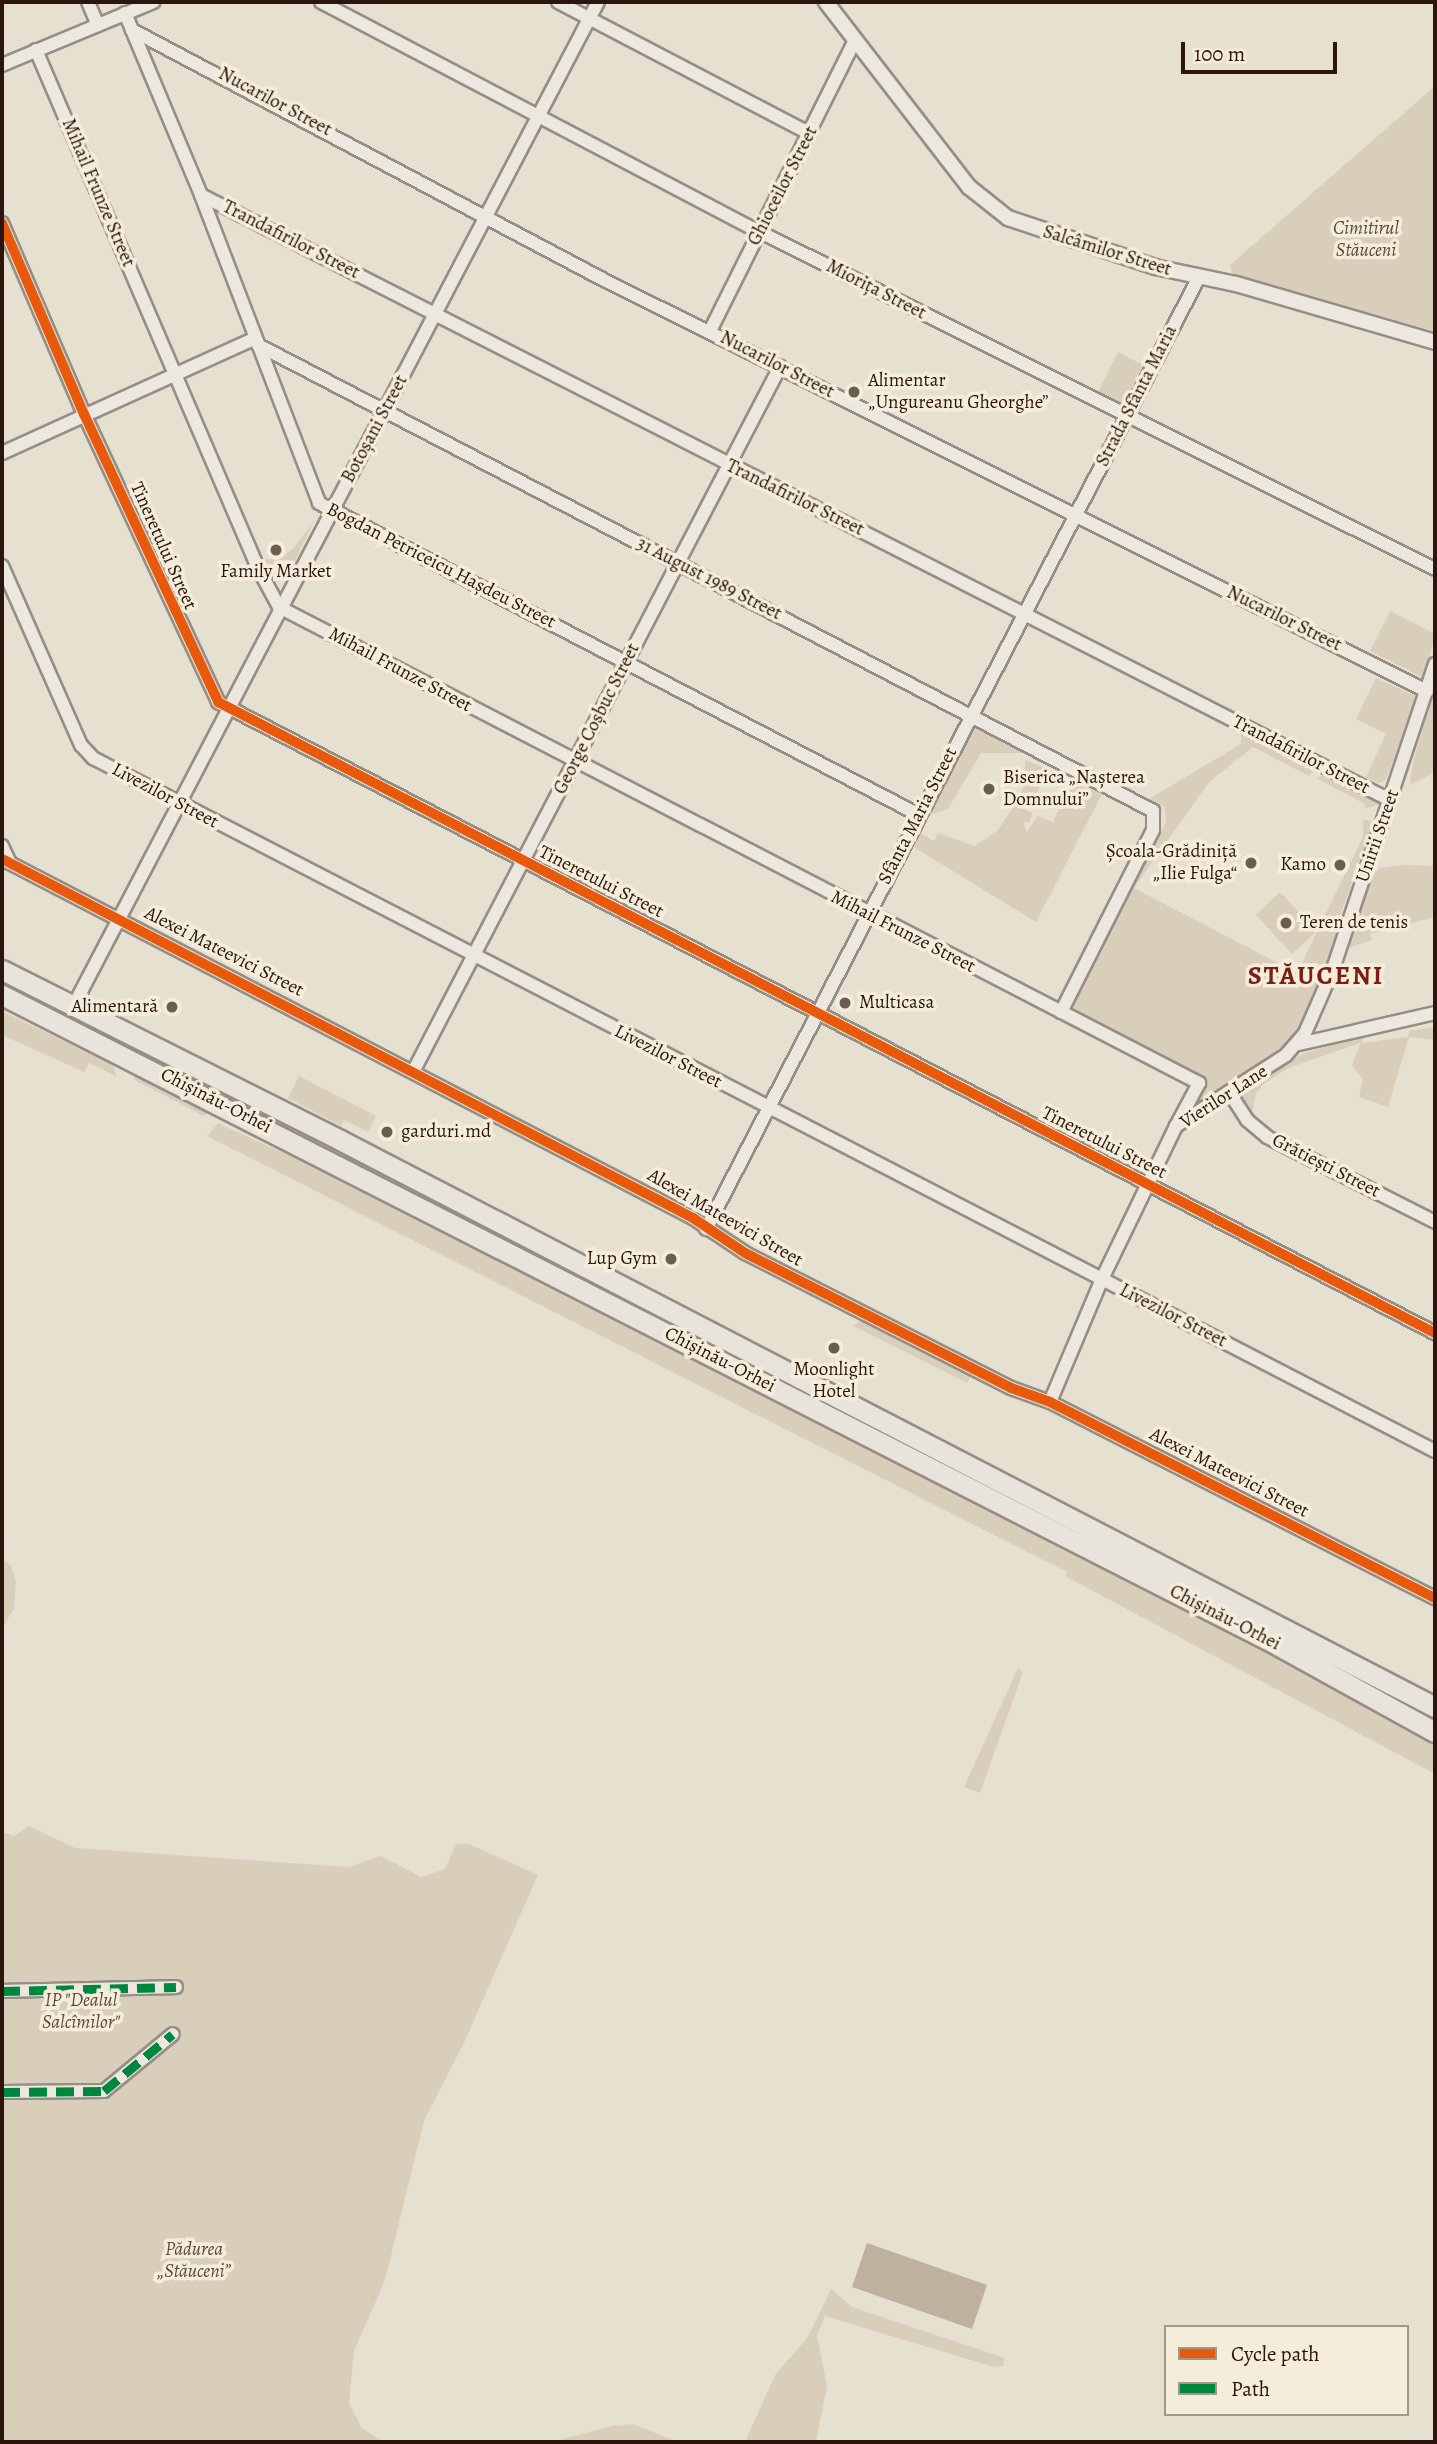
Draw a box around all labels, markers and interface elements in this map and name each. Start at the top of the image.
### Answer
scale bar [1185,28,1341,72]
text: 100 m [1194,40,1245,68]
street label: Nucarilor Street [214,63,336,141]
street label: Mihail Frunze Street [56,115,140,271]
street label: Ghioceilor Street [743,122,823,250]
street label: Trandafirilor Street [219,196,363,284]
park label: Cimitirul Stăuceni [1333,218,1399,262]
street label: Salcâmilor Street [1040,221,1174,281]
street label: Miorița Street [822,255,930,325]
street label: Strada Sfânta Maria [1092,321,1182,471]
street label: Nucarilor Street [716,326,838,404]
place label: Alimentar „Ungureanu Gheorghe” [868,370,1049,414]
street label: Botoșani Street [337,371,413,487]
marker: Alimentar „Ungureanu Gheorghe” [846,384,862,400]
street label: Trandafirilor Street [722,455,868,541]
street label: Tineretului Street [125,479,201,613]
street label: Bogdan Petriceicu Hașdeu Street [323,498,559,634]
street label: 31 August 1989 Street [632,532,786,626]
marker: Family Market [268,542,284,558]
place label: Family Market [220,561,332,583]
street label: Nucarilor Street [1223,581,1345,657]
street label: Mihail Frunze Street [324,623,476,717]
street label: George Coșbuc Street [549,640,645,798]
street label: Trandafirilor Street [1229,711,1373,799]
street label: Sfânta Maria Street [874,744,962,888]
street label: Livezilor Street [108,758,222,834]
place label: Biserica „Nașterea Domnului” [1003,767,1145,811]
marker: Biserica „Nașterea Domnului” [981,781,997,797]
street label: Unirii Street [1351,787,1405,885]
street label: Tineretului Street [535,841,667,923]
place label: Școala-Grădiniță „Ilie Fulga“ [1106,841,1237,885]
place label: Kamo [1280,854,1326,876]
marker: Școala-Grădiniță „Ilie Fulga“ [1243,855,1259,871]
marker: Kamo [1332,857,1348,873]
street label: Mihail Frunze Street [827,886,979,978]
street label: Alexei Mateevici Street [141,902,307,1002]
place label: Teren de tenis [1300,912,1408,934]
marker: Teren de tenis [1278,915,1294,931]
district label: STĂUCENI [1249,960,1383,992]
place label: Multicasa [859,992,934,1014]
marker: Multicasa [837,995,853,1011]
place label: Alimentară [71,996,158,1018]
marker: Alimentară [164,999,180,1015]
street label: Livezilor Street [610,1020,726,1094]
street label: Vierilor Lane [1176,1060,1272,1134]
street label: Chișinău-Orhei [157,1063,275,1139]
street label: Tineretului Street [1038,1102,1170,1184]
place label: garduri.md [401,1121,491,1143]
marker: garduri.md [379,1124,395,1140]
street label: Grătiești Street [1268,1129,1384,1203]
street label: Alexei Mateevici Street [643,1164,807,1272]
place label: Lup Gym [587,1248,657,1270]
marker: Lup Gym [663,1251,679,1267]
street label: Livezilor Street [1115,1279,1231,1353]
street label: Chișinău-Orhei [661,1322,779,1398]
marker: Moonlight Hotel [826,1340,842,1356]
place label: Moonlight Hotel [794,1359,874,1403]
street label: Alexei Mateevici Street [1146,1423,1312,1523]
street label: Chișinău-Orhei [1166,1580,1284,1656]
park label: IP "Dealul Salcîmilor" [42,1990,120,2034]
park label: Pădurea „Stăuceni” [157,2239,231,2283]
legend [1164,2325,1409,2416]
text: Cycle path [1231,2340,1320,2368]
text: Path [1231,2375,1270,2403]

